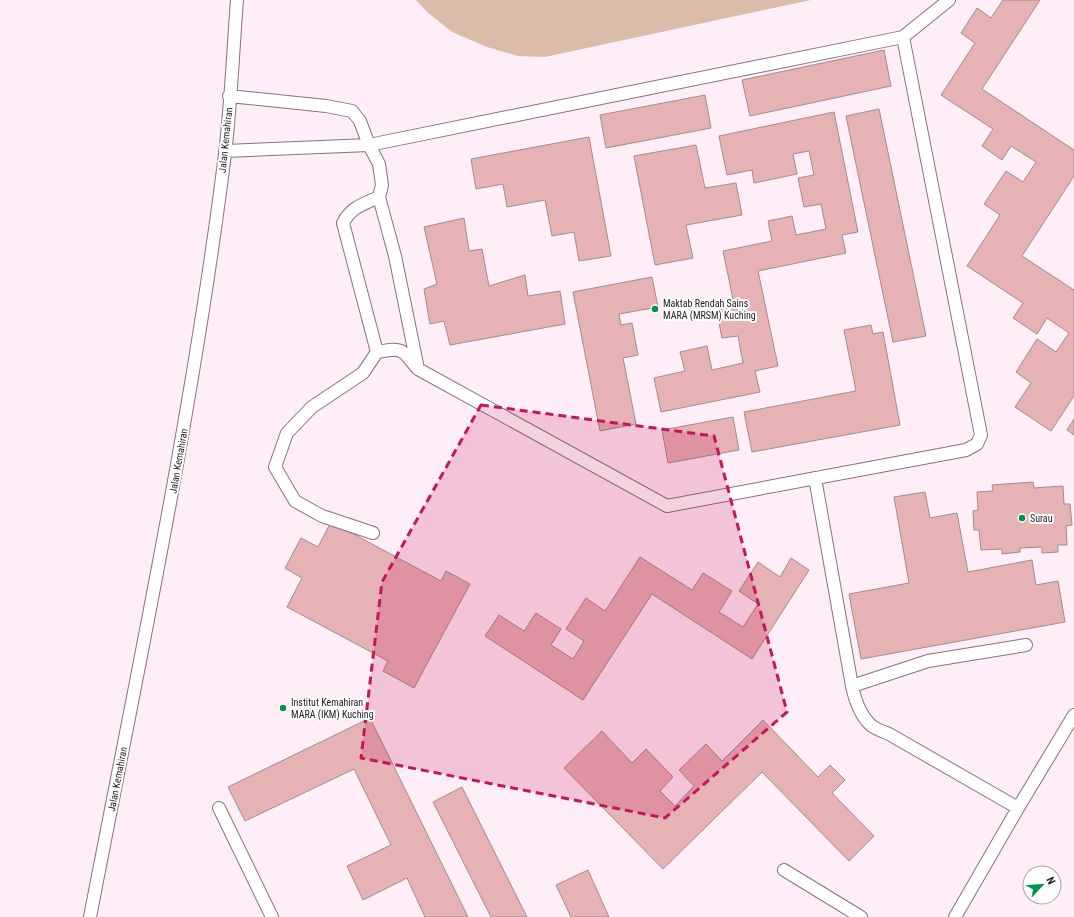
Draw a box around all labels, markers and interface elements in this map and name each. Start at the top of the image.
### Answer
street label: Jalan Kemahiran [217,107,234,173]
place label: Maktab Rendah Sains MARA (MRSM) Kuching [663,298,756,322]
marker: Maktab Rendah Sains MARA (MRSM) Kuching [650,304,660,314]
street label: Jalan Kemahiran [167,428,190,494]
marker: Surau [1017,513,1027,523]
place label: Surau [1030,513,1053,524]
place label: Institut Kemahiran MARA (IKM) Kuching [291,697,374,721]
marker: Institut Kemahiran MARA (IKM) Kuching [278,703,288,713]
street label: Jalan Kemahiran [106,746,129,812]
north arrow [1022,865,1062,905]
text: N [1043,875,1058,887]

